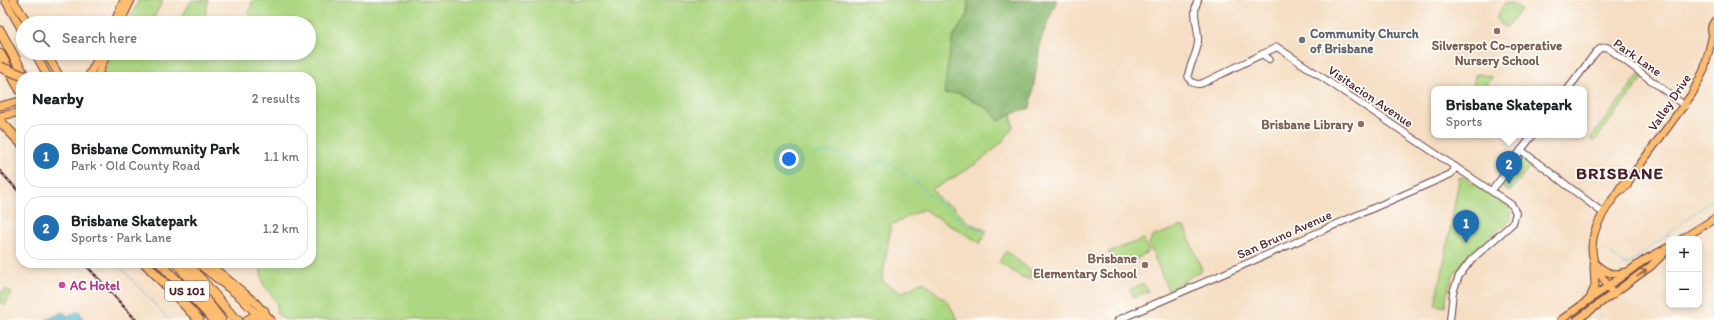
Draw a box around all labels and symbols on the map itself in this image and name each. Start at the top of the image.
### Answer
place label: Community Church of Brisbane [1310,26,1420,56]
marker: Silverspot Co-operative Nursery School [1492,26,1502,36]
marker: Community Church of Brisbane [1297,35,1307,45]
street label: Park Lane [1611,35,1665,79]
place label: Silverspot Co-operative Nursery School [1432,38,1562,69]
street label: Visitacion Avenue [1325,62,1416,130]
street label: Valley Drive [1645,71,1694,134]
place label: Brisbane Library [1261,117,1354,133]
marker: Brisbane Library [1356,119,1366,129]
your location [779,149,799,169]
pin: 2 [1496,151,1522,184]
district label: BRISBANE [1576,163,1664,183]
street label: San Bruno Avenue [1235,207,1334,262]
pin: 1 [1453,210,1479,243]
place label: Brisbane Elementary School [1033,251,1137,282]
marker: Brisbane Elementary School [1140,260,1150,270]
one-way arrow [1636,268,1647,277]
place label: AC Hotel [69,278,120,293]
marker: AC Hotel [57,280,67,290]
road number: US 101 [165,281,209,301]

